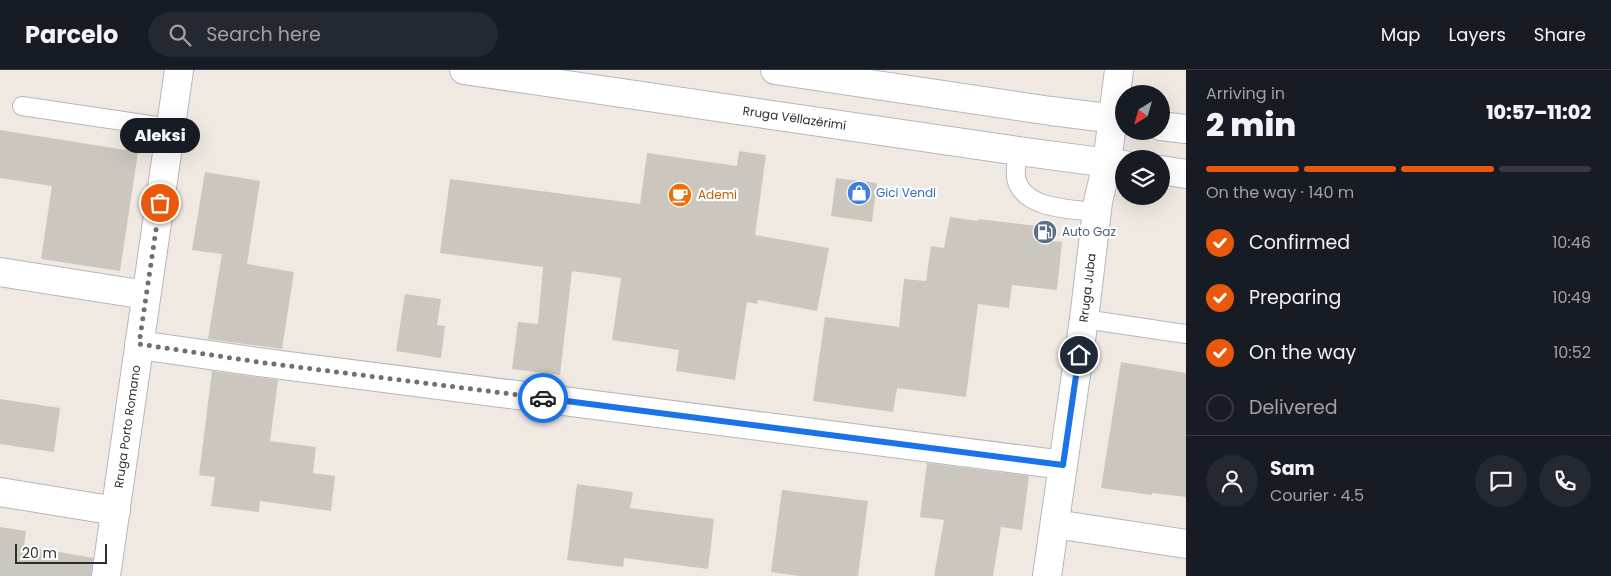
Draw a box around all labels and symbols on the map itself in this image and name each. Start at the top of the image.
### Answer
north arrow [1115,85,1170,140]
street label: Rruga Vëllazërimi [742,102,847,134]
callout: Aleksi [120,118,200,153]
shop icon: Gici Vendi [846,180,872,206]
pin [139,182,181,224]
cafe icon: Ademi [667,182,693,208]
place label: Gici Vendi [876,184,936,201]
place label: Ademi [698,186,737,203]
fuel station icon: Auto Gaz [1032,219,1058,245]
place label: Auto Gaz [1062,223,1116,240]
street label: Rruga Juba [1075,252,1100,323]
pin [1058,334,1100,376]
street label: Rruga Porto Romano [110,363,144,489]
courier [518,373,568,423]
scale bar [15,541,108,564]

